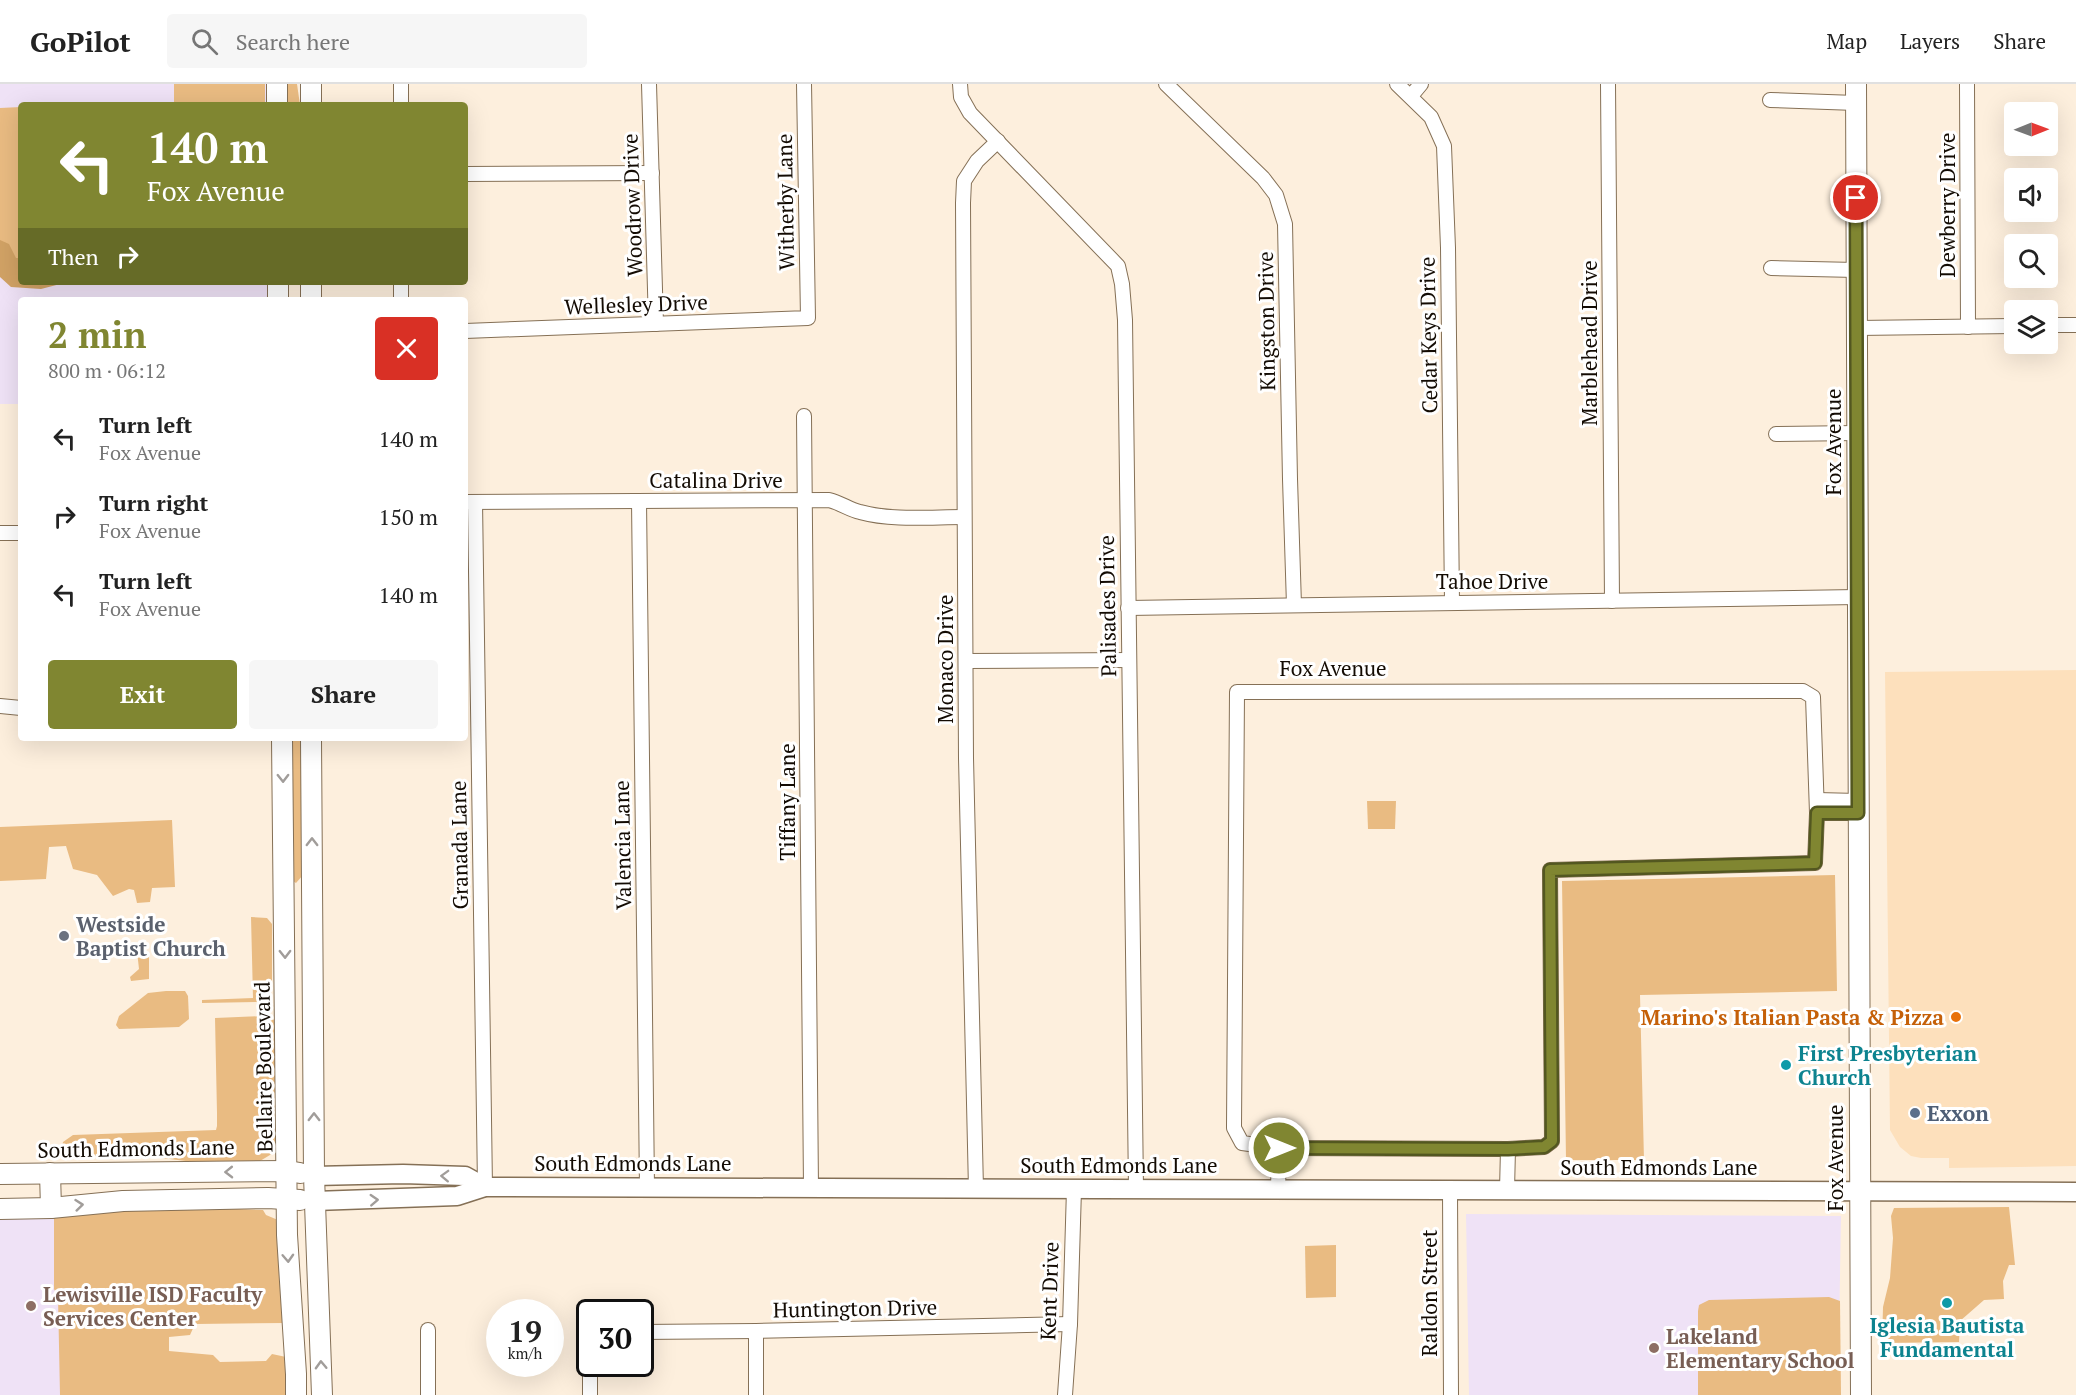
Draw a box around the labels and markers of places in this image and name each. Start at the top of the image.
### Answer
pin [1830,172,1881,223]
place label: Westside Baptist Church [76,910,226,962]
marker: Westside Baptist Church [57,929,71,943]
place label: Marino's Italian Pasta & Pizza [1641,1003,1944,1031]
marker: Marino's Italian Pasta & Pizza [1949,1010,1963,1024]
place label: First Presbyterian Church [1798,1039,1978,1091]
marker: First Presbyterian Church [1779,1058,1793,1072]
place label: Exxon [1927,1099,1989,1127]
marker: Exxon [1908,1106,1922,1120]
place label: Lewisville ISD Faculty Services Center [43,1280,263,1332]
marker: Iglesia Bautista Fundamental [1940,1296,1954,1310]
marker: Lewisville ISD Faculty Services Center [24,1299,38,1313]
place label: Iglesia Bautista Fundamental [1869,1311,2025,1363]
place label: Lakeland Elementary School [1666,1322,1854,1374]
marker: Lakeland Elementary School [1647,1341,1661,1355]

